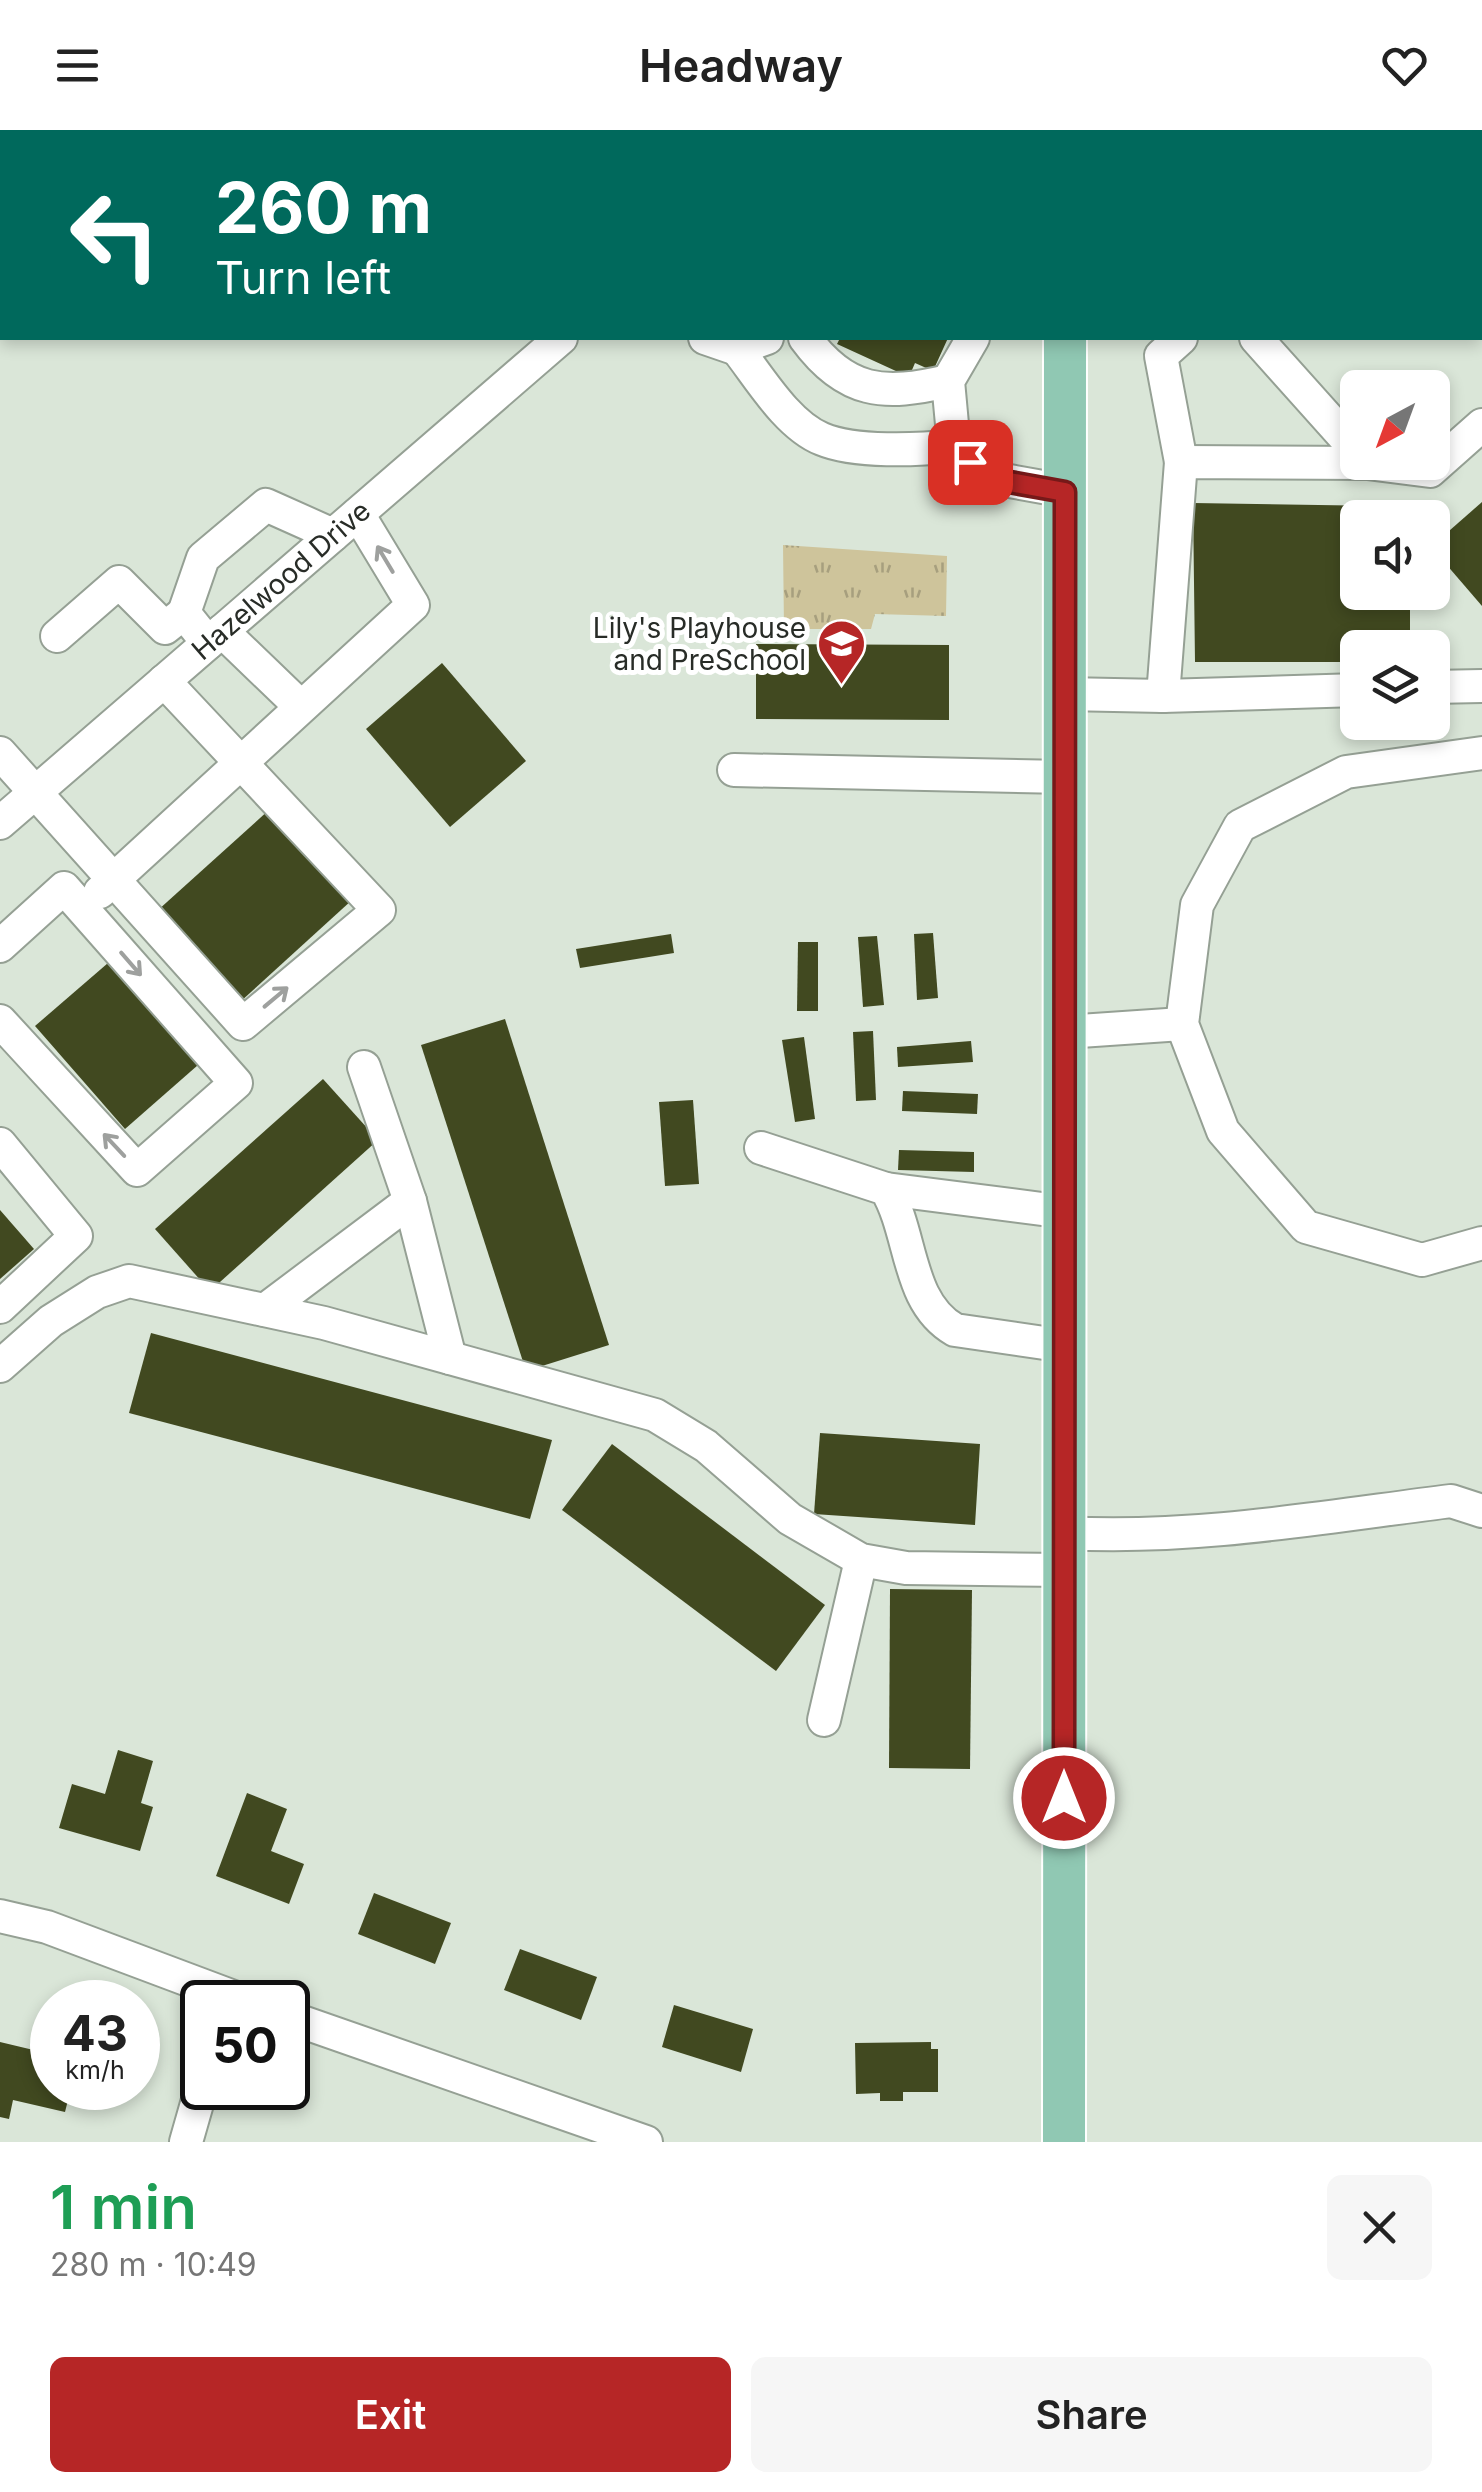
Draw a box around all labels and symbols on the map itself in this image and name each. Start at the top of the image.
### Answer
north arrow [1340,370,1450,480]
pin [928,420,1013,505]
street label: Hazelwood Drive [185,493,377,667]
one-way arrow [375,545,395,574]
place label: Lily's Playhouse and PreSchool [593,611,806,677]
school or university icon: Lily's Playhouse and PreSchool [815,618,867,686]
one-way arrow [119,951,142,976]
one-way arrow [263,986,289,1008]
one-way arrow [103,1133,126,1158]
position arrow [1012,1746,1116,1850]
speed limit sign: 50 [180,1980,310,2110]

